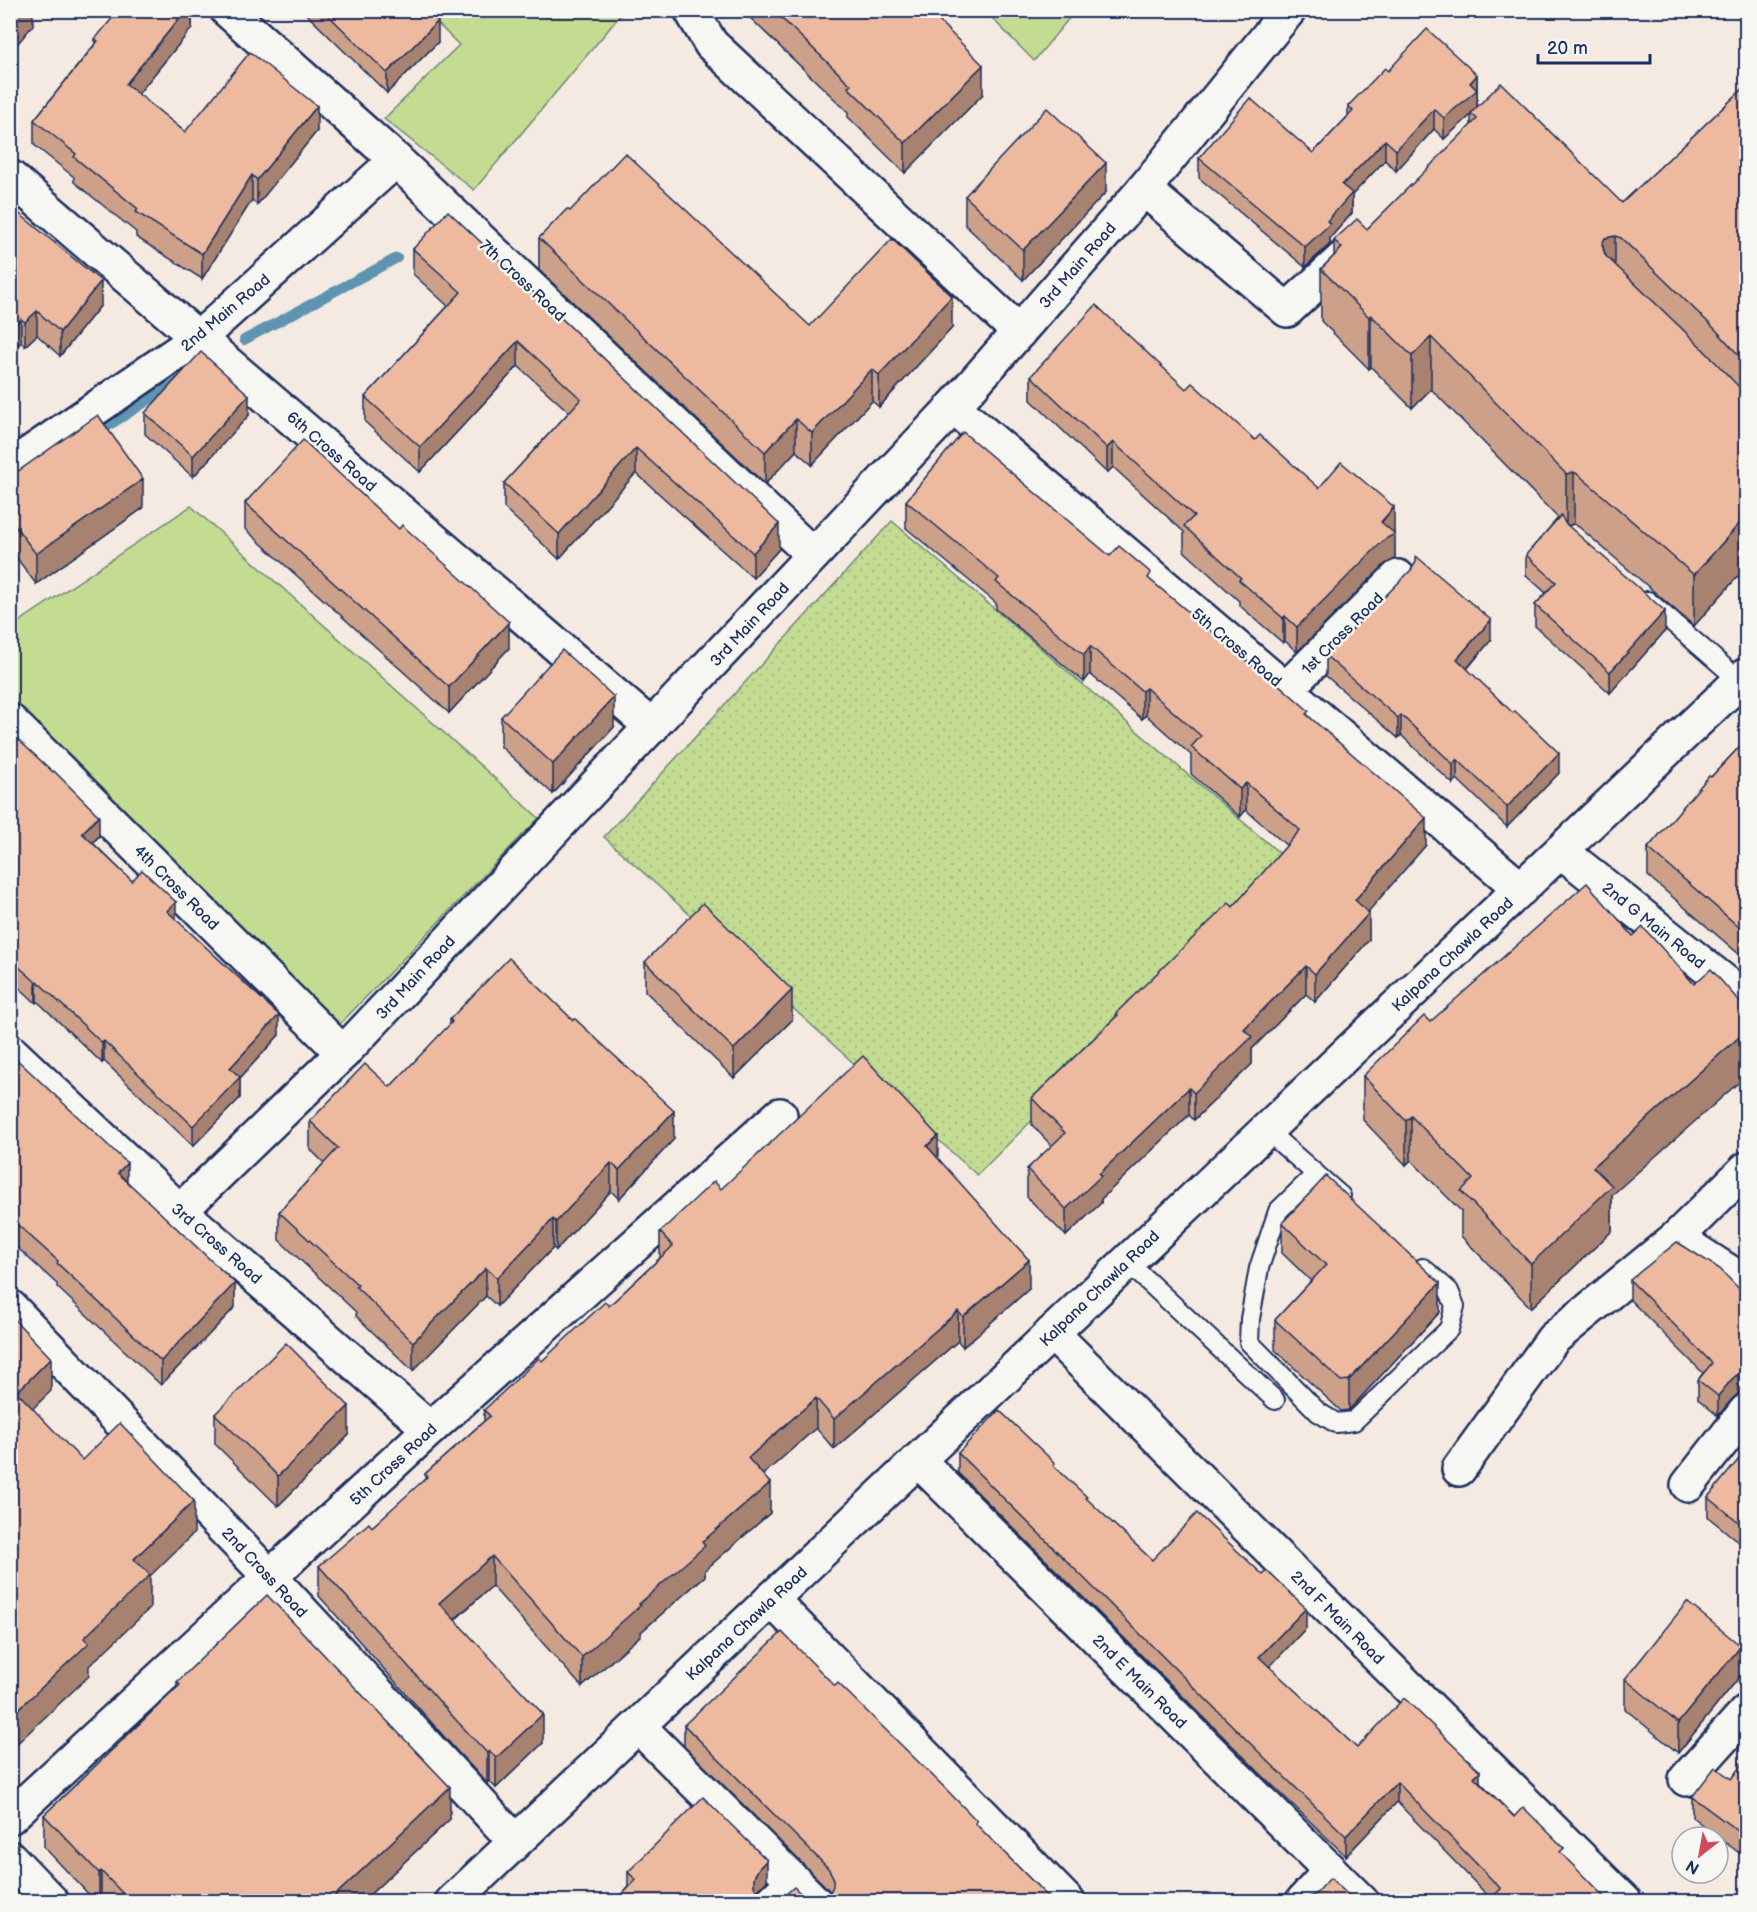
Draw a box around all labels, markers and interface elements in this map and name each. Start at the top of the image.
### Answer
scale bar [1538,27,1650,65]
text: 20 m [1547,38,1588,59]
street label: 3rd Main Road [1036,219,1121,313]
street label: 7th Cross Road [475,236,569,326]
street label: 2nd Main Road [177,270,274,356]
street label: 6th Cross Road [282,408,380,496]
street label: 3rd Main Road [707,579,794,671]
street label: 1st Cross Road [1298,589,1388,679]
street label: 5th Cross Road [1187,605,1285,691]
street label: 4th Cross Road [129,842,222,935]
street label: 2nd G Main Road [1598,879,1708,973]
street label: Kalpana Chawla Road [1388,894,1518,1016]
street label: 3rd Main Road [373,932,460,1024]
street label: 3rd Cross Road [167,1200,265,1289]
street label: Kalpana Chawla Road [1036,1227,1164,1351]
street label: 5th Cross Road [347,1420,441,1510]
street label: 2nd Cross Road [217,1524,311,1622]
street label: Kalpana Chawla Road [682,1563,812,1685]
street label: 2nd F Main Road [1286,1567,1388,1669]
street label: 2nd E Main Road [1088,1631,1190,1733]
north arrow [1670,1825,1730,1885]
text: N [1683,1855,1703,1878]

